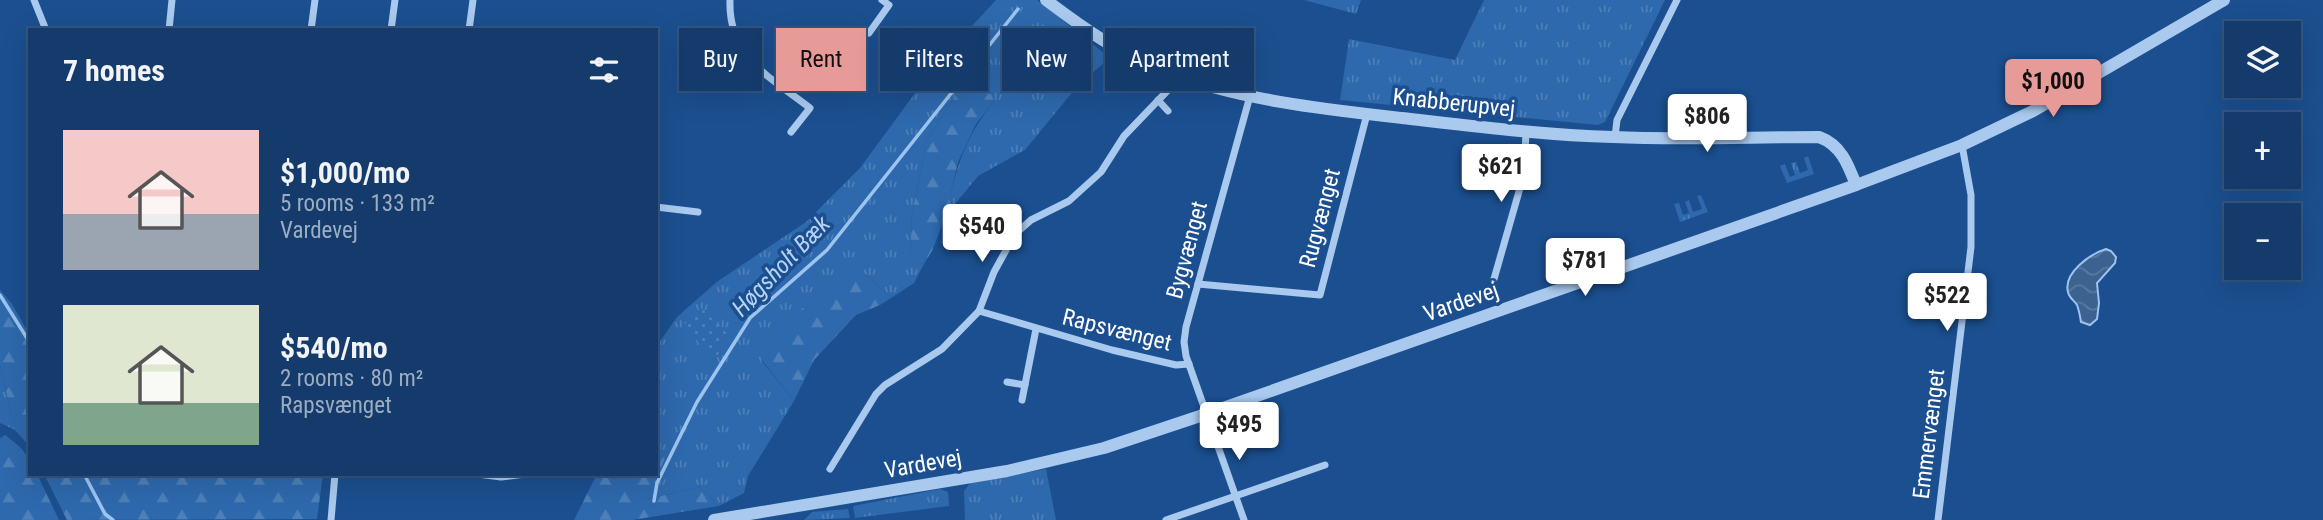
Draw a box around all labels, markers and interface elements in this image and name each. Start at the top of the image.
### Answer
map controls [2224,21,2301,280]
button: layers [2224,21,2301,98]
chip: Buy [679,28,762,91]
chip: Rent [776,28,866,91]
chip: Filters [880,28,988,91]
chip: New [1002,28,1091,91]
chip: Apartment [1105,28,1254,91]
icon: filters [585,51,623,89]
text: 7 homes [63,53,165,88]
pin: $1,000 [1996,60,2110,119]
text: $1,000 [2021,68,2085,95]
street label: Knabberupvej [1391,83,1517,123]
pin: $806 [1666,94,1748,154]
text: $806 [1684,103,1730,130]
button: + [2224,112,2301,189]
pin: $621 [1460,144,1542,204]
text: $621 [1478,153,1524,180]
text: $1,000/mo [280,155,410,190]
icon: home [119,158,203,242]
street label: Rugvænget [1294,166,1346,270]
text: 5 rooms · 133 m² [280,190,435,217]
street label: Bygvænget [1161,198,1213,302]
button: − [2224,203,2301,280]
pin: $540 [941,204,1023,264]
water label: Høgsholt Bæk [726,210,836,322]
text: $540 [959,213,1005,240]
text: Vardevej [280,217,358,244]
pin: $781 [1544,238,1626,298]
text: $781 [1562,247,1608,274]
pin: $522 [1906,274,1988,333]
street label: Vardevej [1420,277,1502,327]
text: $522 [1924,282,1970,309]
street label: Rapsvænget [1060,303,1174,357]
text: $540/mo [280,330,388,365]
icon: home [119,333,203,417]
text: 2 rooms · 80 m² [280,365,423,392]
street label: Emmervænget [1908,367,1950,501]
text: Rapsvænget [280,392,392,419]
pin: $495 [1198,402,1280,462]
text: $495 [1216,411,1262,438]
street label: Vardevej [882,444,964,484]

